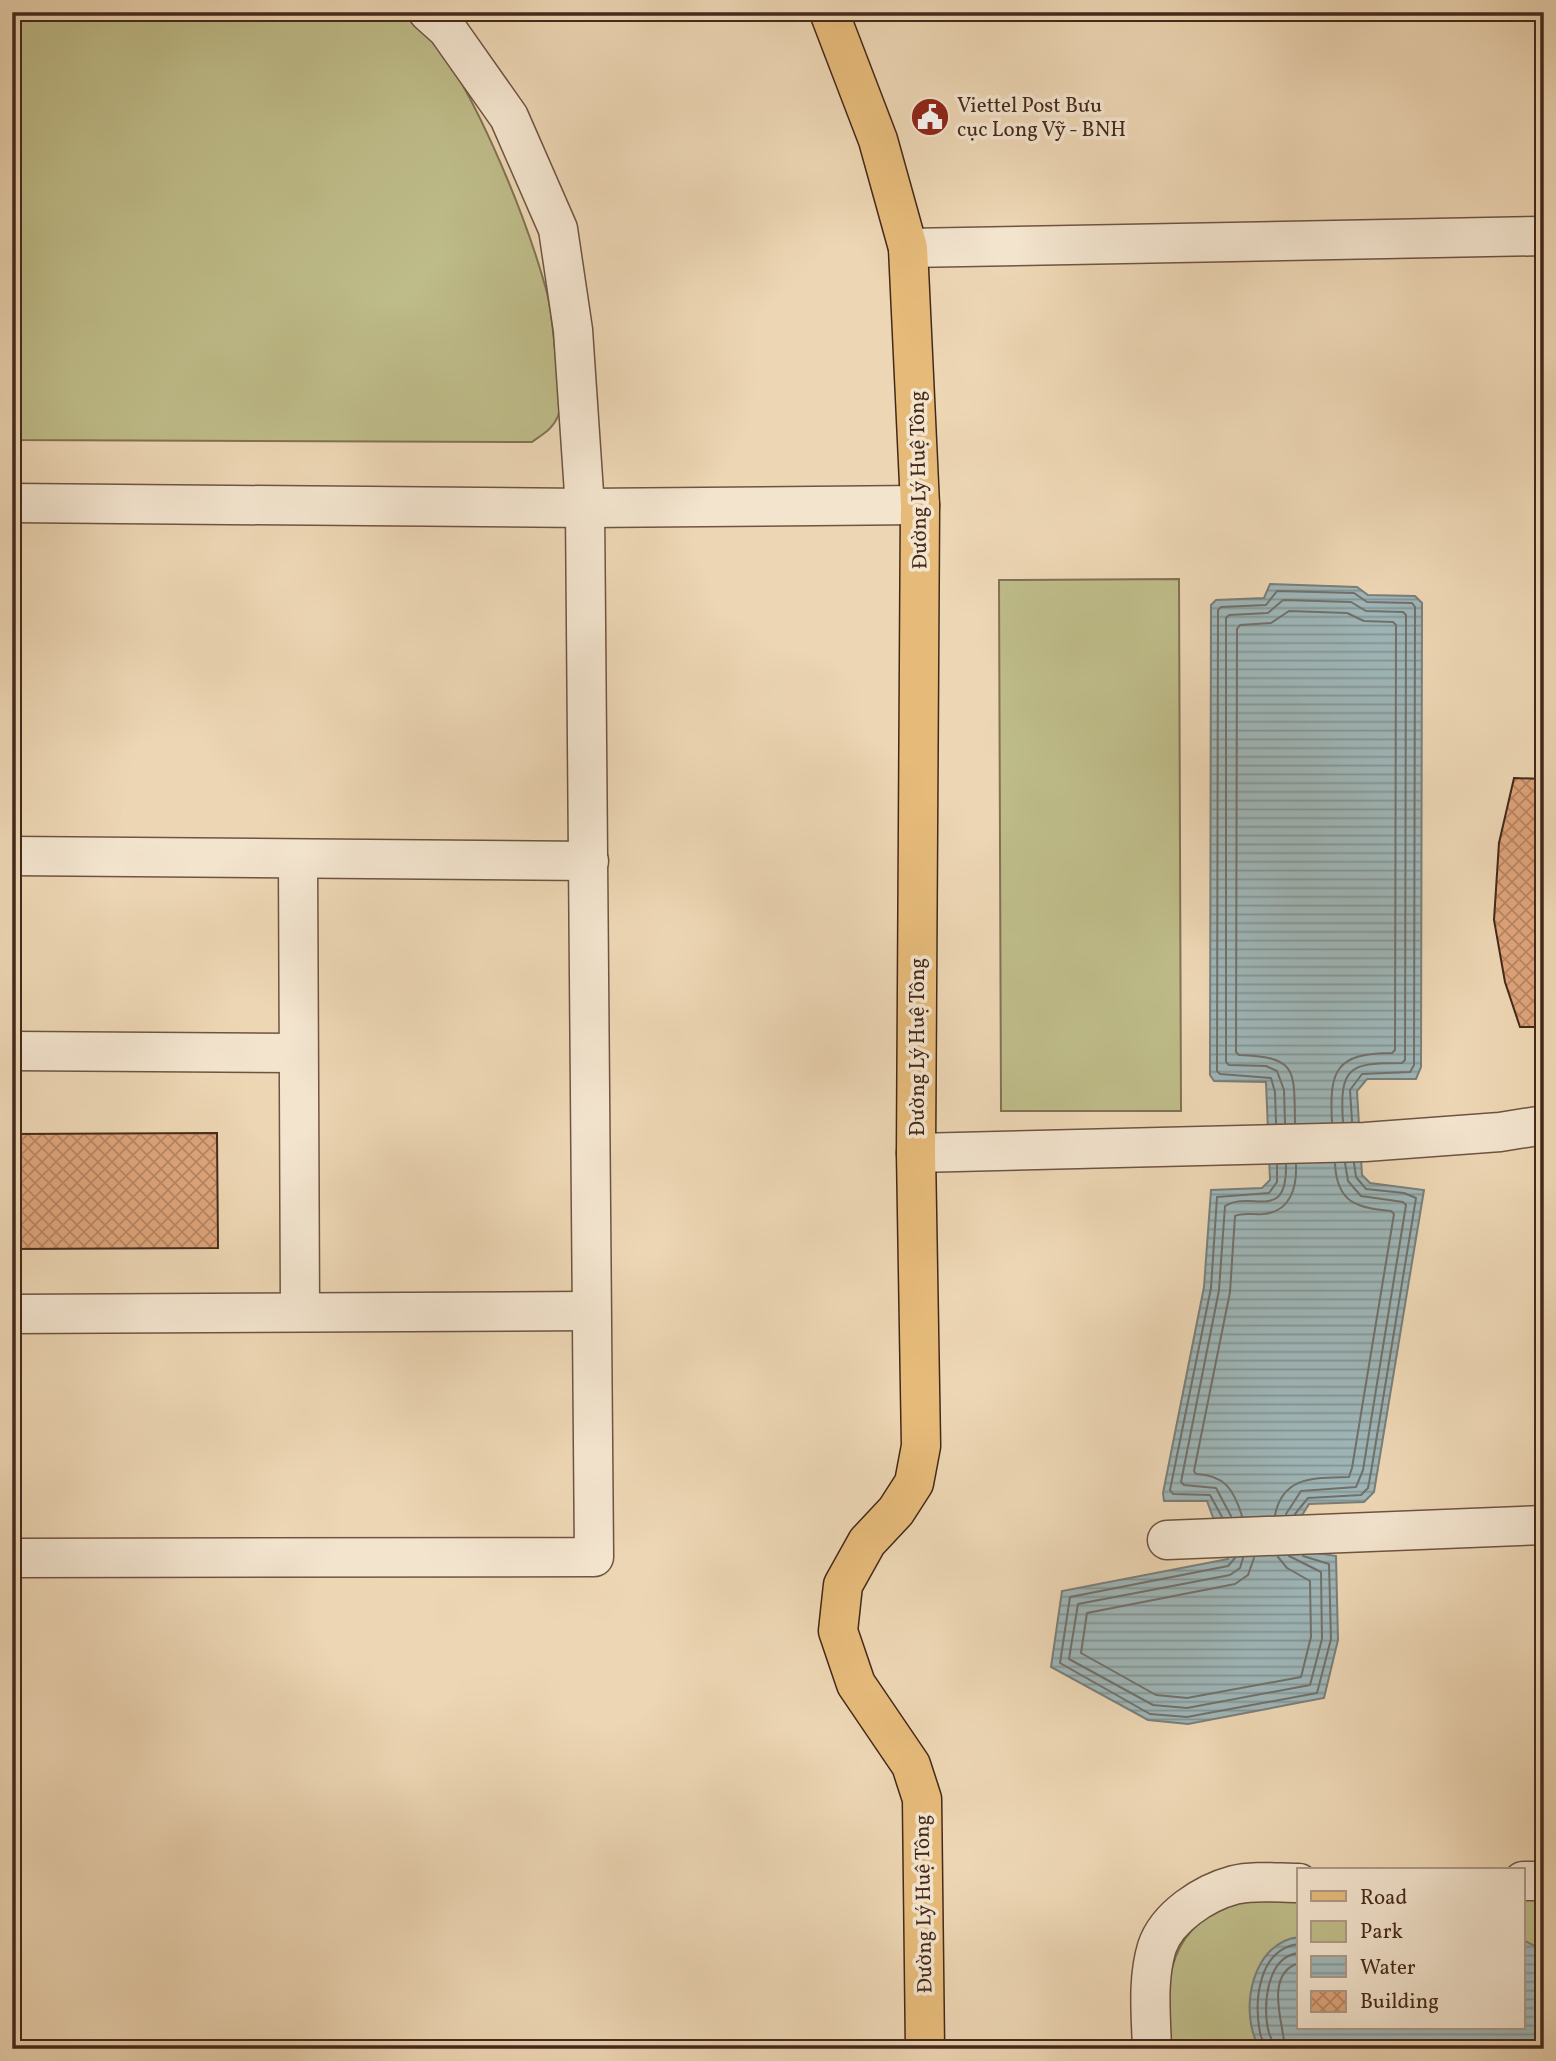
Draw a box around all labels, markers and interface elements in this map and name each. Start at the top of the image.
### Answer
place label: Viettel Post Bưu cục Long Vỹ - BNH [957,92,1126,145]
public building icon: Viettel Post Bưu cục Long Vỹ - BNH [909,96,951,138]
street label: Đường Lý Huệ Tông [903,390,936,569]
street label: Đường Lý Huệ Tông [904,958,933,1136]
street label: Đường Lý Huệ Tông [908,1814,941,1993]
legend [1297,1868,1524,2030]
text: Road [1360,1884,1407,1913]
text: Park [1360,1918,1403,1947]
text: Water [1360,1954,1416,1983]
text: Building [1360,1988,1439,2017]

